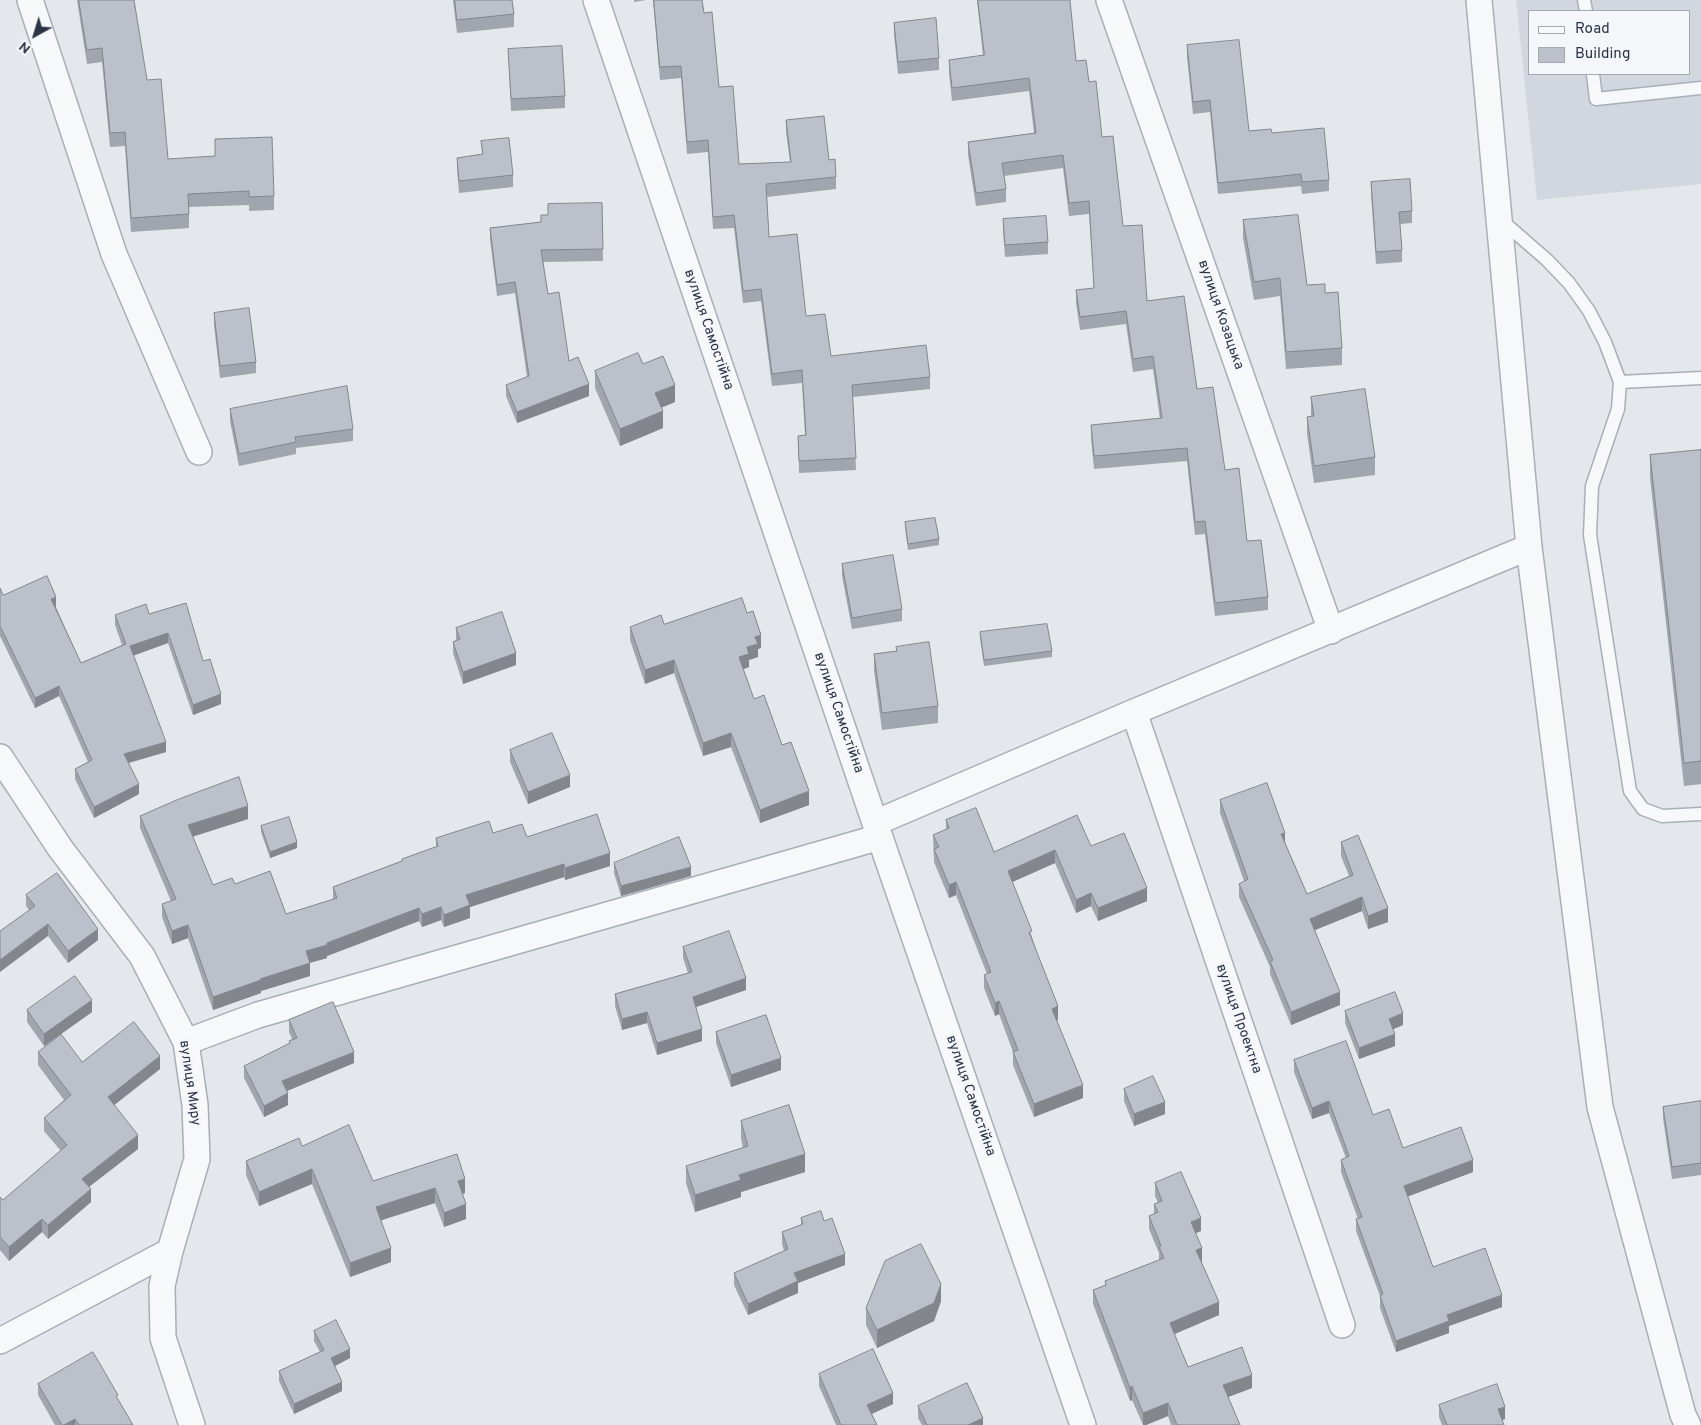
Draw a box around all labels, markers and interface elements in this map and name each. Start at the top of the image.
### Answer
north arrow [10,10,60,60]
legend [1528,10,1691,75]
text: Road [1575,20,1610,39]
text: N [16,37,35,57]
text: Building [1575,45,1630,64]
street label: вулиця Козацька [1193,258,1247,372]
street label: вулиця Самостійна [679,267,737,393]
street label: вулиця Самостійна [809,650,867,776]
street label: вулиця Проектна [1211,962,1265,1076]
street label: вулиця Самостійна [941,1033,999,1159]
street label: вулиця Миру [175,1039,203,1127]

